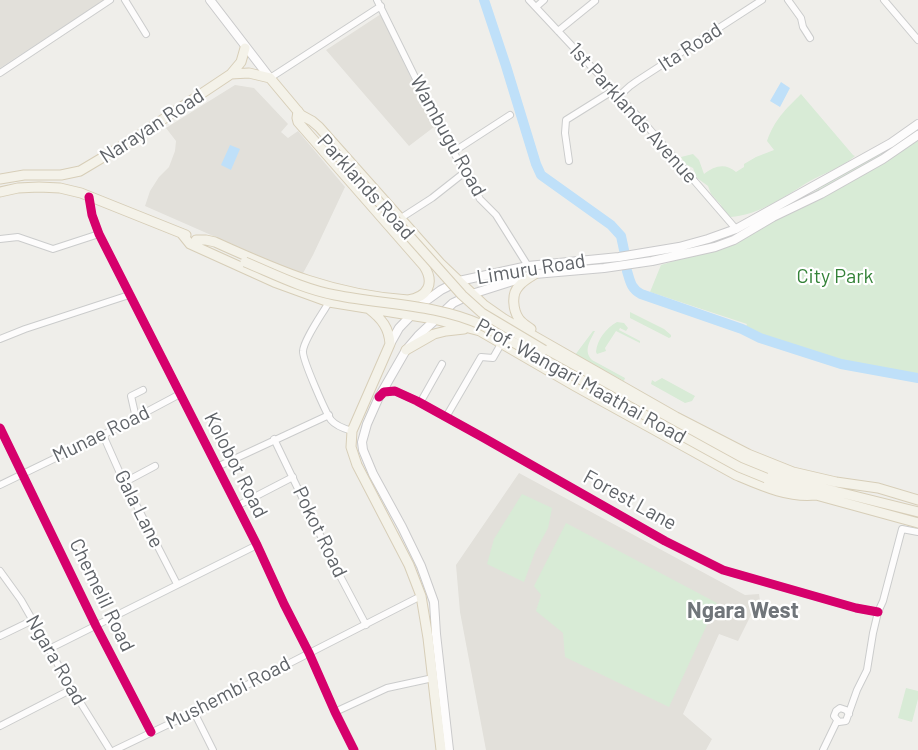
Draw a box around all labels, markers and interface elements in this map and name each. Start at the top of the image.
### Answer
street label: Ita Road [654,18,726,76]
street label: 1st Parklands Avenue [564,38,702,188]
street label: Wambugu Road [405,71,491,201]
street label: Narayan Road [95,83,209,169]
street label: Parklands Road [312,129,420,245]
street label: Limuru Road [475,249,587,289]
park label: City Park [796,264,874,288]
street label: Prof. Wangari Maathai Road [472,313,690,449]
street label: Munae Road [49,400,153,468]
street label: Kolobot Road [199,408,273,522]
street label: Forest Lane [579,465,681,535]
street label: Gala Lane [109,466,169,552]
street label: Pokot Road [288,483,352,581]
street label: Chemelil Road [64,534,140,656]
district label: Ngara West [687,598,799,624]
street label: Ngara Road [21,611,91,709]
street label: Mushembi Road [162,651,294,735]

